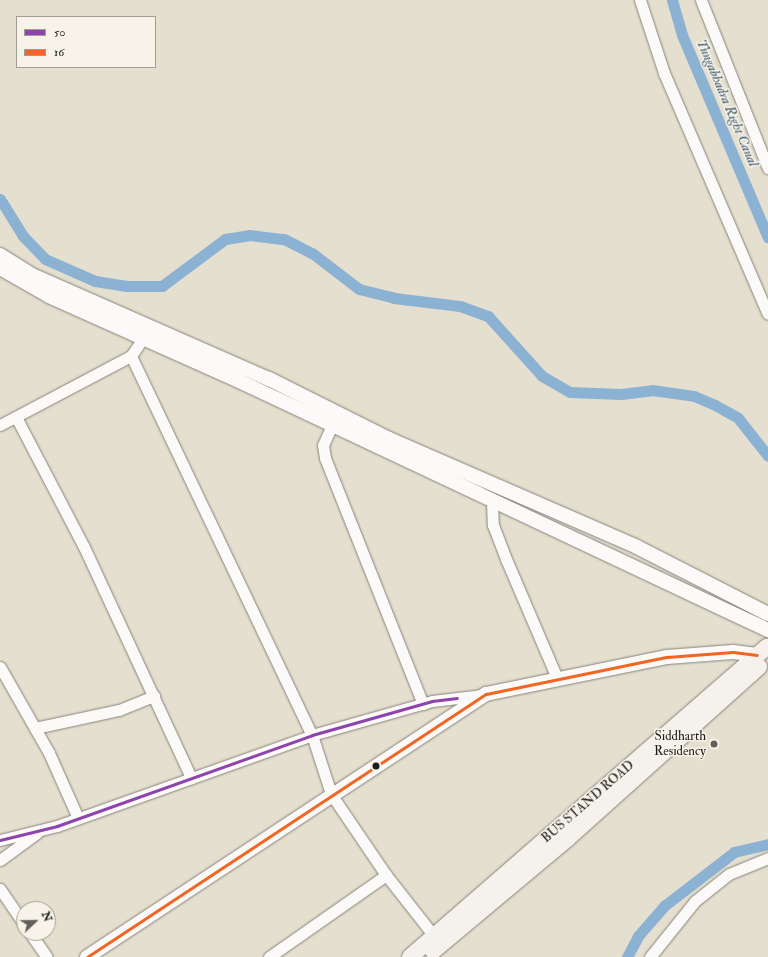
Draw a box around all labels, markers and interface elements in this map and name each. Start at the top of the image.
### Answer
legend [16,16,156,68]
text: 50 [54,25,65,40]
water label: Tungabhadra Right Canal [693,37,761,169]
text: 16 [54,45,64,60]
place label: Siddharth Residency [654,729,706,760]
marker: Siddharth Residency [709,739,719,749]
street label: BUS STAND ROAD [539,758,637,846]
unlabelled marker [371,761,381,771]
north arrow [16,901,56,941]
text: N [39,910,55,924]

